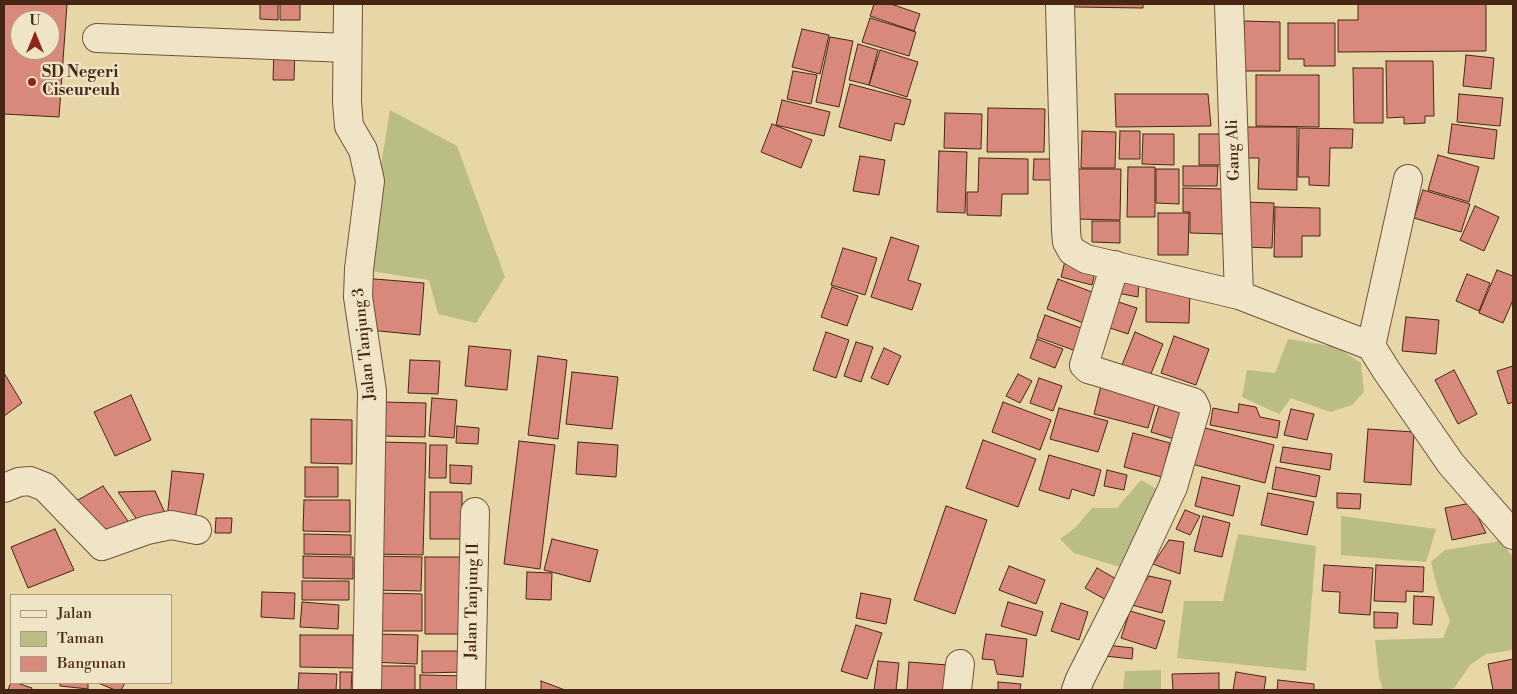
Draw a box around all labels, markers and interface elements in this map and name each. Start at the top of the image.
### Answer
north arrow [10,10,60,60]
text: U [30,12,40,30]
place label: SD Negeri Ciseureuh [42,63,120,101]
marker: SD Negeri Ciseureuh [26,76,38,88]
street label: Gang Ali [1223,119,1245,181]
street label: Jalan Tanjung 3 [350,287,380,401]
street label: Jalan Tanjung II [462,543,484,659]
legend [10,594,172,684]
text: Jalan [57,604,92,623]
text: Taman [57,629,104,648]
text: Bangunan [57,654,126,673]

